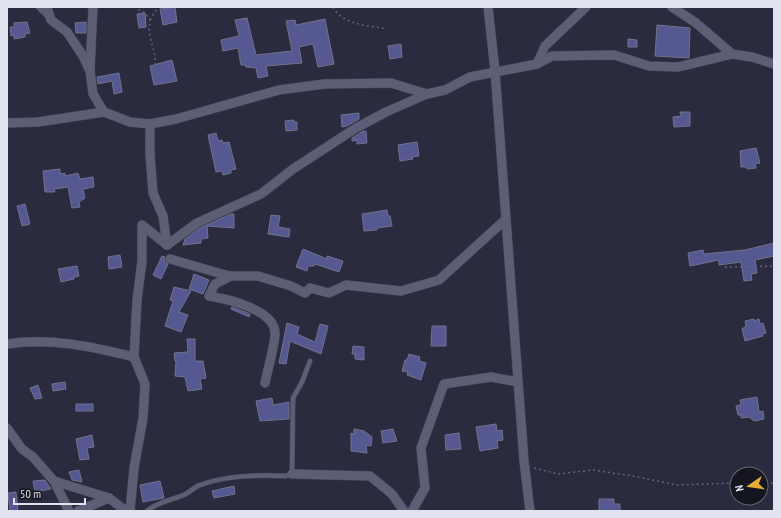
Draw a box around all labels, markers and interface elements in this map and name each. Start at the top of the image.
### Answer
north arrow [729,466,769,506]
scale bar [14,480,85,506]
text: N [732,484,747,493]
text: 50 m [20,486,41,501]

